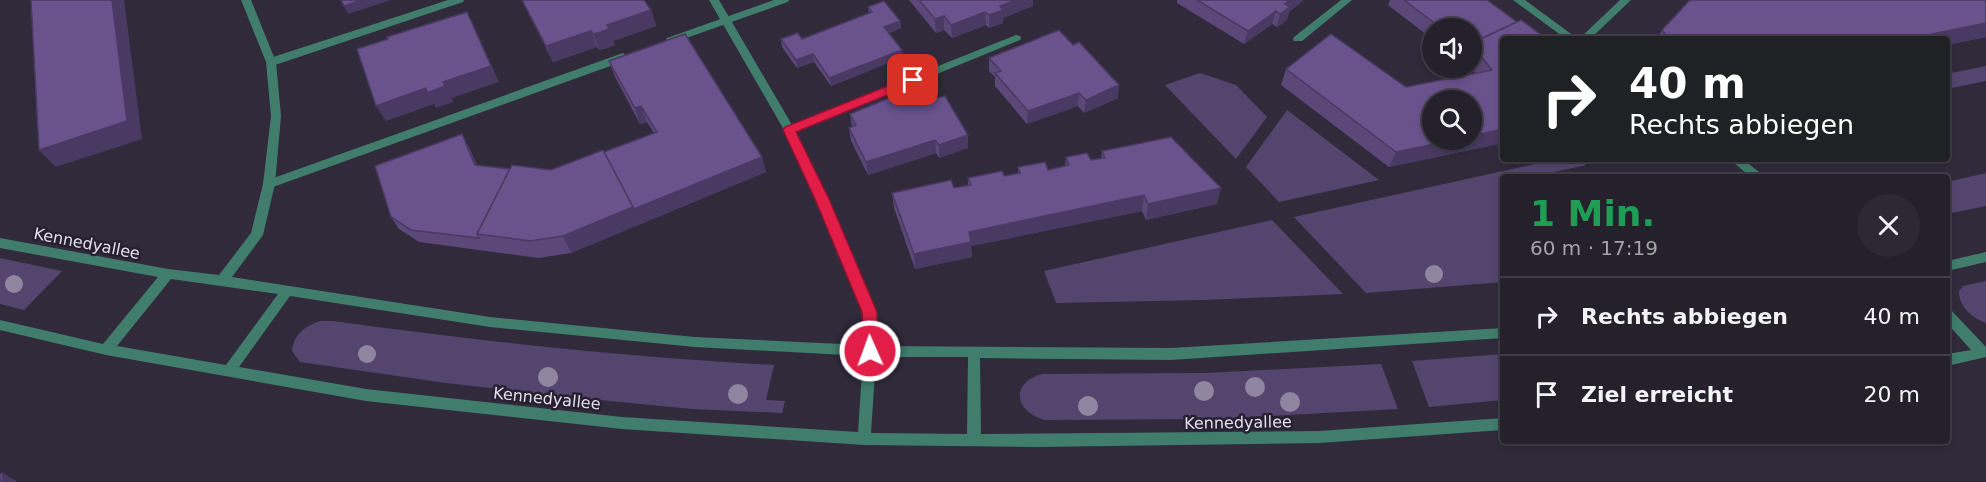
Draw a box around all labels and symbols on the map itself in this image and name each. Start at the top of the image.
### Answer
pin [887,54,938,105]
street label: Kennedyallee [32,224,142,263]
position arrow [838,319,902,383]
street label: Kennedyallee [492,383,601,414]
street label: Kennedyallee [1184,412,1292,433]

